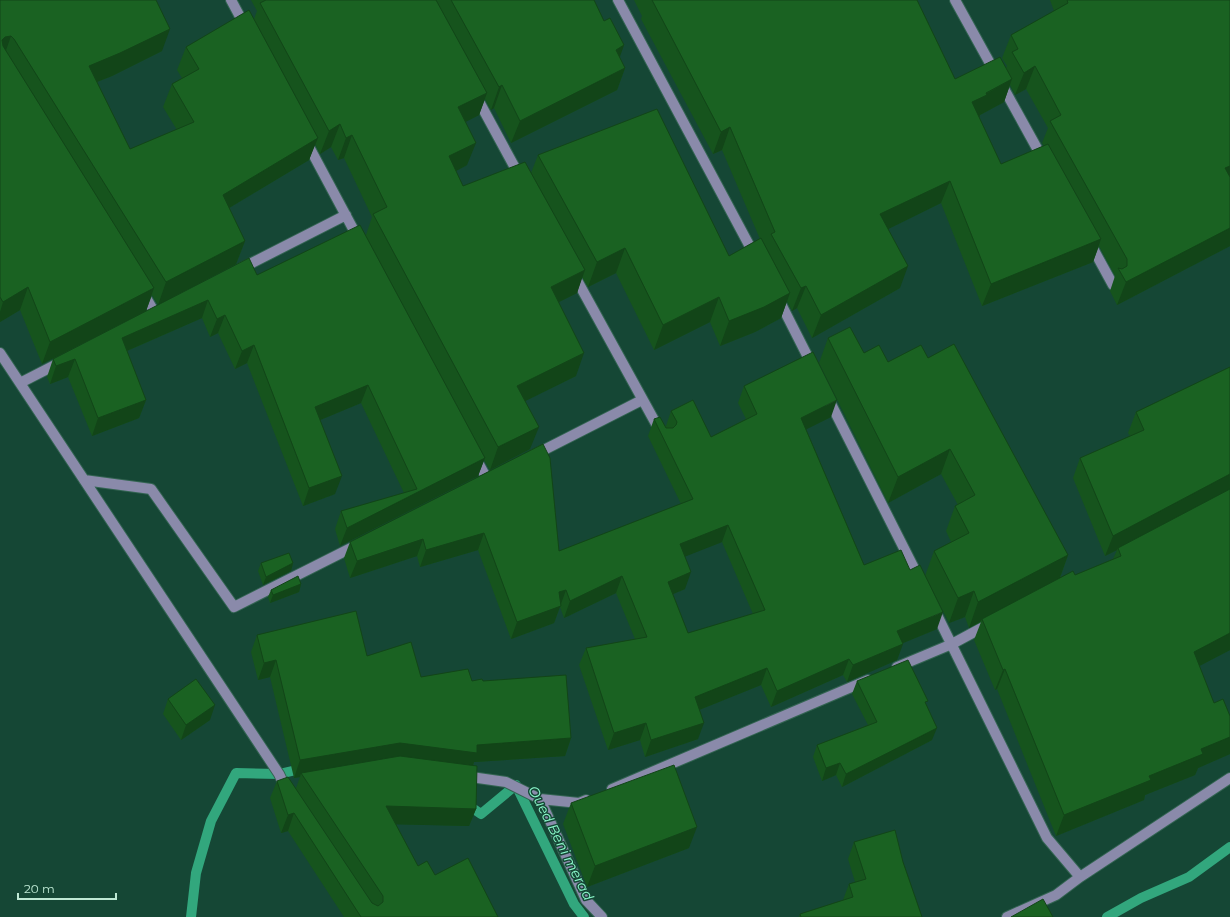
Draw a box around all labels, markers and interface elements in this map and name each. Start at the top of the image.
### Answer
water label: Oued Beni merad [524,783,598,904]
scale bar [18,875,116,901]
text: 20 m [24,881,55,896]

